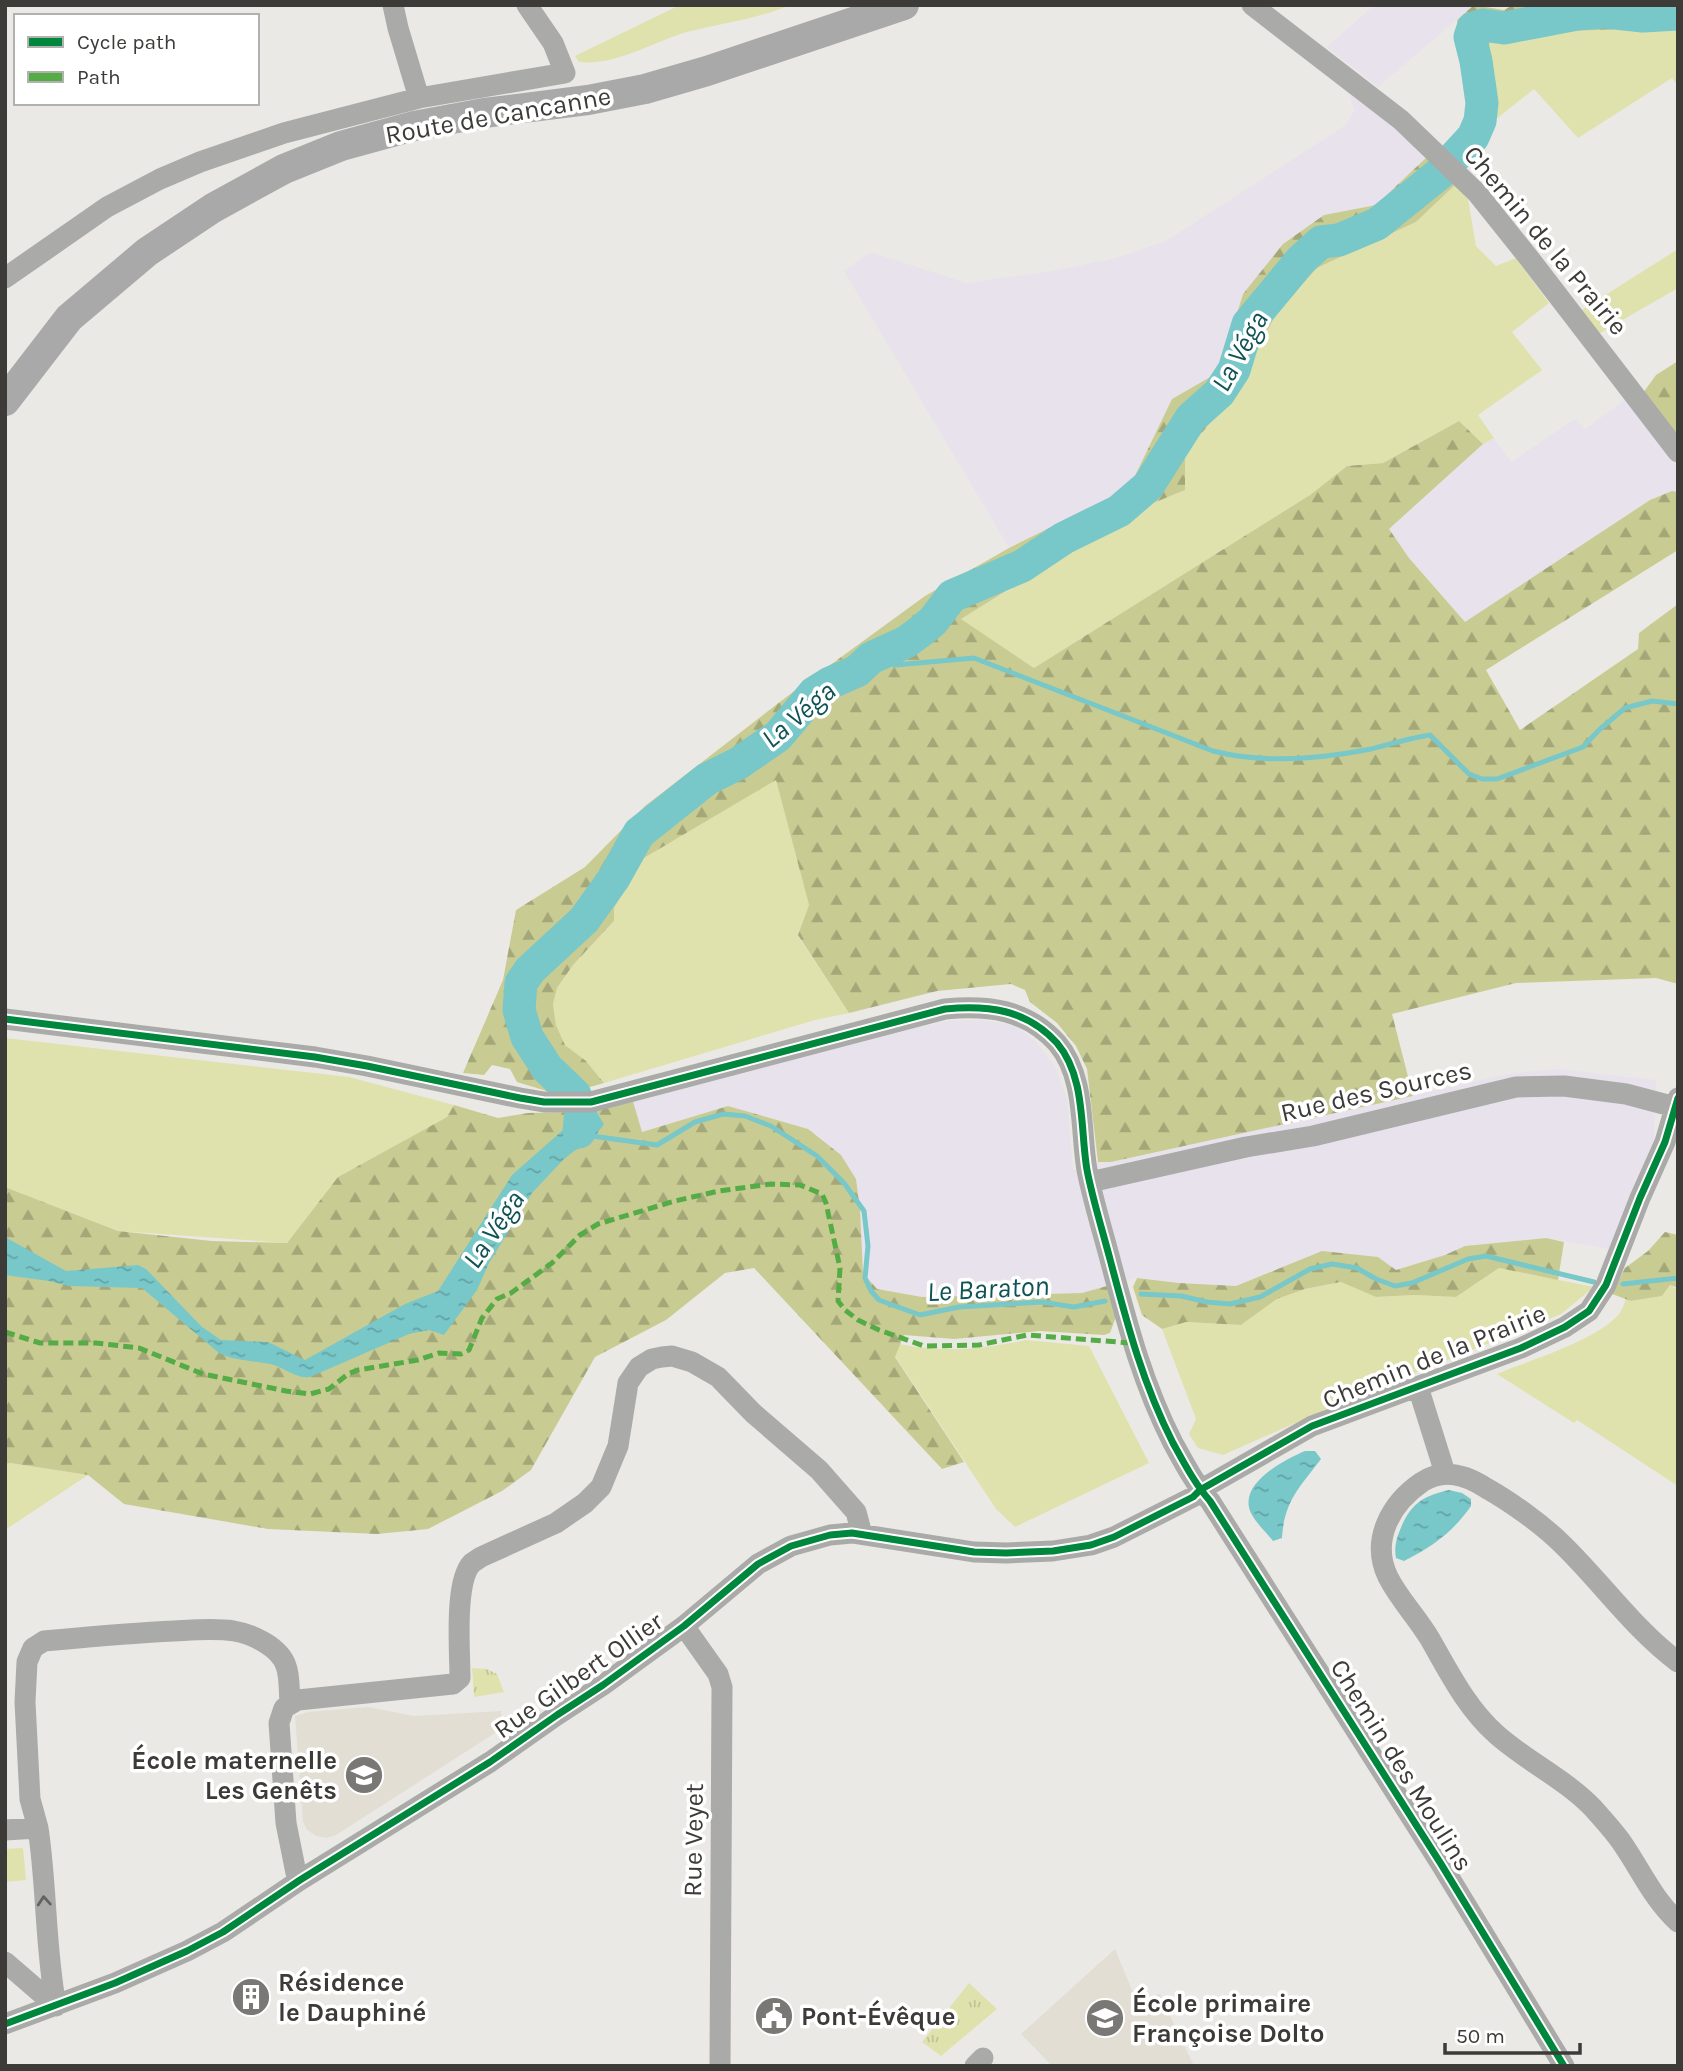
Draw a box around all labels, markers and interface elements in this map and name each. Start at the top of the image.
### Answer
legend [14,14,259,105]
text: Cycle path [77,30,177,54]
text: Path [77,65,121,89]
street label: Route de Cancanne [383,80,613,151]
street label: Chemin de la Prairie [1457,139,1634,341]
water label: La Véga [1204,305,1275,397]
water label: La Véga [755,674,842,755]
street label: Rue des Sources [1277,1054,1475,1129]
water label: La Véga [456,1184,531,1274]
water label: Le Baraton [926,1269,1050,1308]
street label: Chemin de la Prairie [1318,1298,1550,1415]
street label: Rue Gilbert Ollier [488,1605,669,1745]
street label: Chemin des Moulins [1324,1654,1479,1877]
place label: École maternelle Les Genêts [131,1744,337,1806]
school or university icon: École maternelle Les Genêts [343,1754,385,1796]
street label: Rue Veyet [677,1783,710,1897]
one-way arrow [37,1896,52,1907]
place label: Résidence le Dauphiné [278,1967,426,2028]
building icon: Résidence le Dauphiné [230,1976,272,2018]
place label: École primaire Françoise Dolto [1132,1987,1324,2049]
public building icon: Pont-Évêque [753,1995,795,2037]
school or university icon: École primaire Françoise Dolto [1084,1997,1126,2039]
place label: Pont-Évêque [801,2000,955,2032]
scale bar [1445,2011,1580,2056]
text: 50 m [1456,2024,1505,2048]

